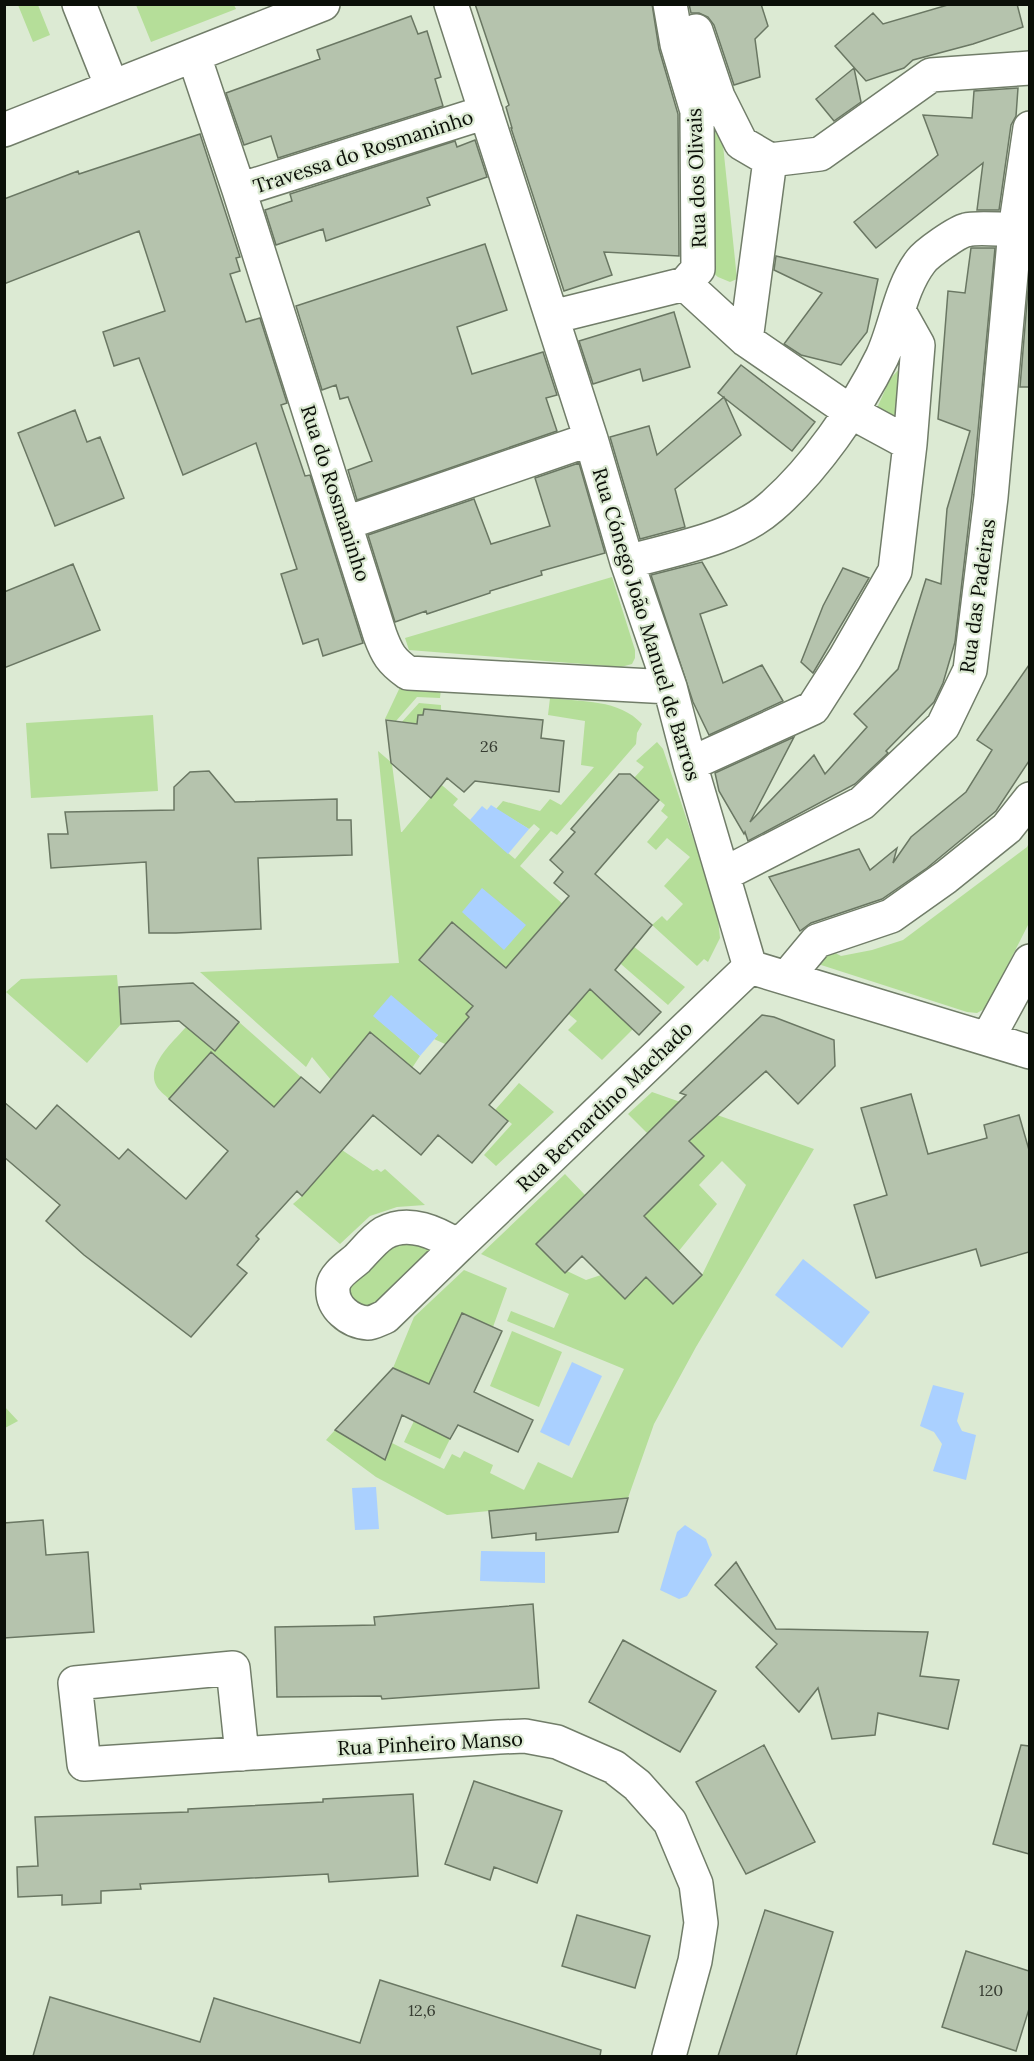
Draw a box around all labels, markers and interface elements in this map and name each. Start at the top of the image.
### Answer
street label: Travessa do Rosmaninho [250,104,476,198]
street label: Rua dos Olivais [681,107,711,249]
street label: Rua do Rosmaninho [296,402,376,584]
street label: Rua Cónego João Manuel de Barros [587,464,707,784]
street label: Rua das Padeiras [954,517,1000,675]
house number: 26 [480,736,498,756]
street label: Rua Bernardino Machado [511,1015,697,1197]
street label: Rua Pinheiro Manso [337,1726,523,1760]
house number: 120 [979,1980,1003,2000]
house number: 12,6 [408,2000,436,2020]

